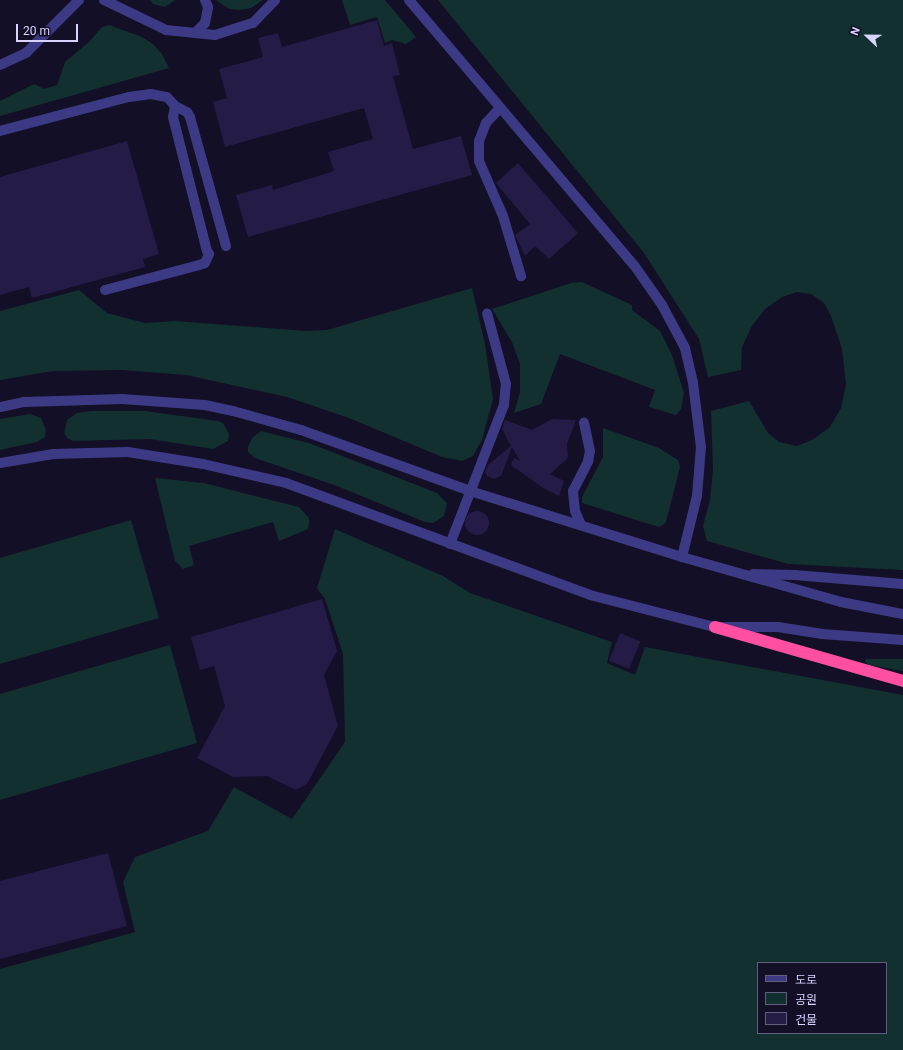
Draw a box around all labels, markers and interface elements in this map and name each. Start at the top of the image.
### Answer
scale bar [18,16,80,42]
north arrow [847,16,887,56]
text: 20 m [23,24,50,38]
text: N [848,25,863,37]
legend [757,962,887,1034]
text: 도로 [795,973,817,987]
text: 공원 [795,993,817,1007]
text: 건물 [795,1013,817,1027]

